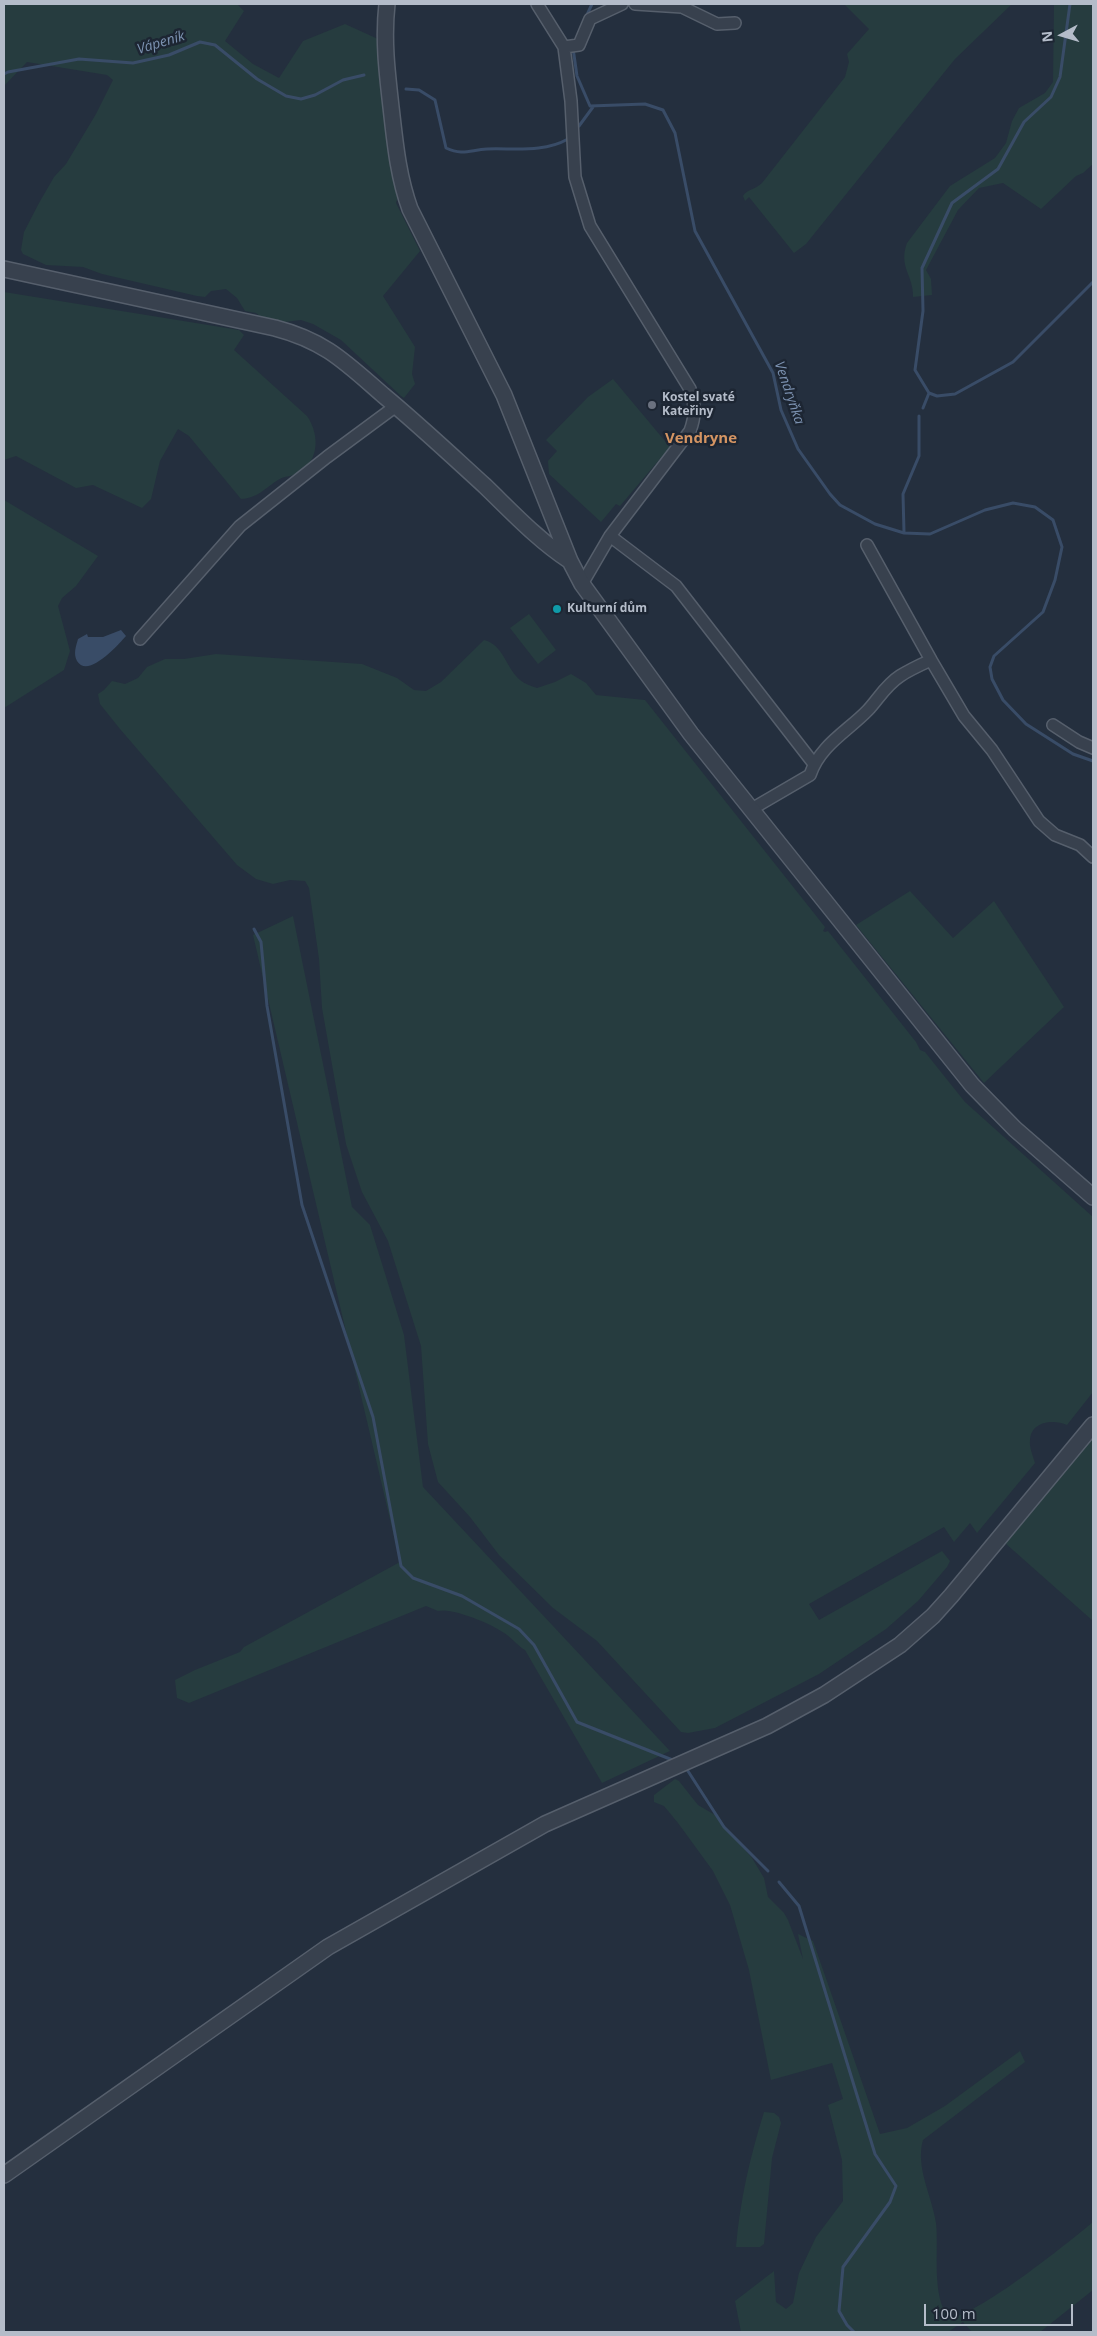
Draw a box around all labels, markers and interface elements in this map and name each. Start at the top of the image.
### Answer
north arrow [1037,10,1087,60]
water label: Vápeník [135,28,187,58]
text: N [1037,30,1057,43]
water label: Vendryňka [770,359,808,427]
place label: Kostel svaté Kateřiny [662,391,735,419]
marker: Kostel svaté Kateřiny [646,399,658,411]
district label: Vendryne [665,430,737,448]
place label: Kulturní dům [567,602,647,616]
marker: Kulturní dům [551,603,563,615]
scale bar [927,2294,1076,2326]
text: 100 m [932,2303,976,2323]

